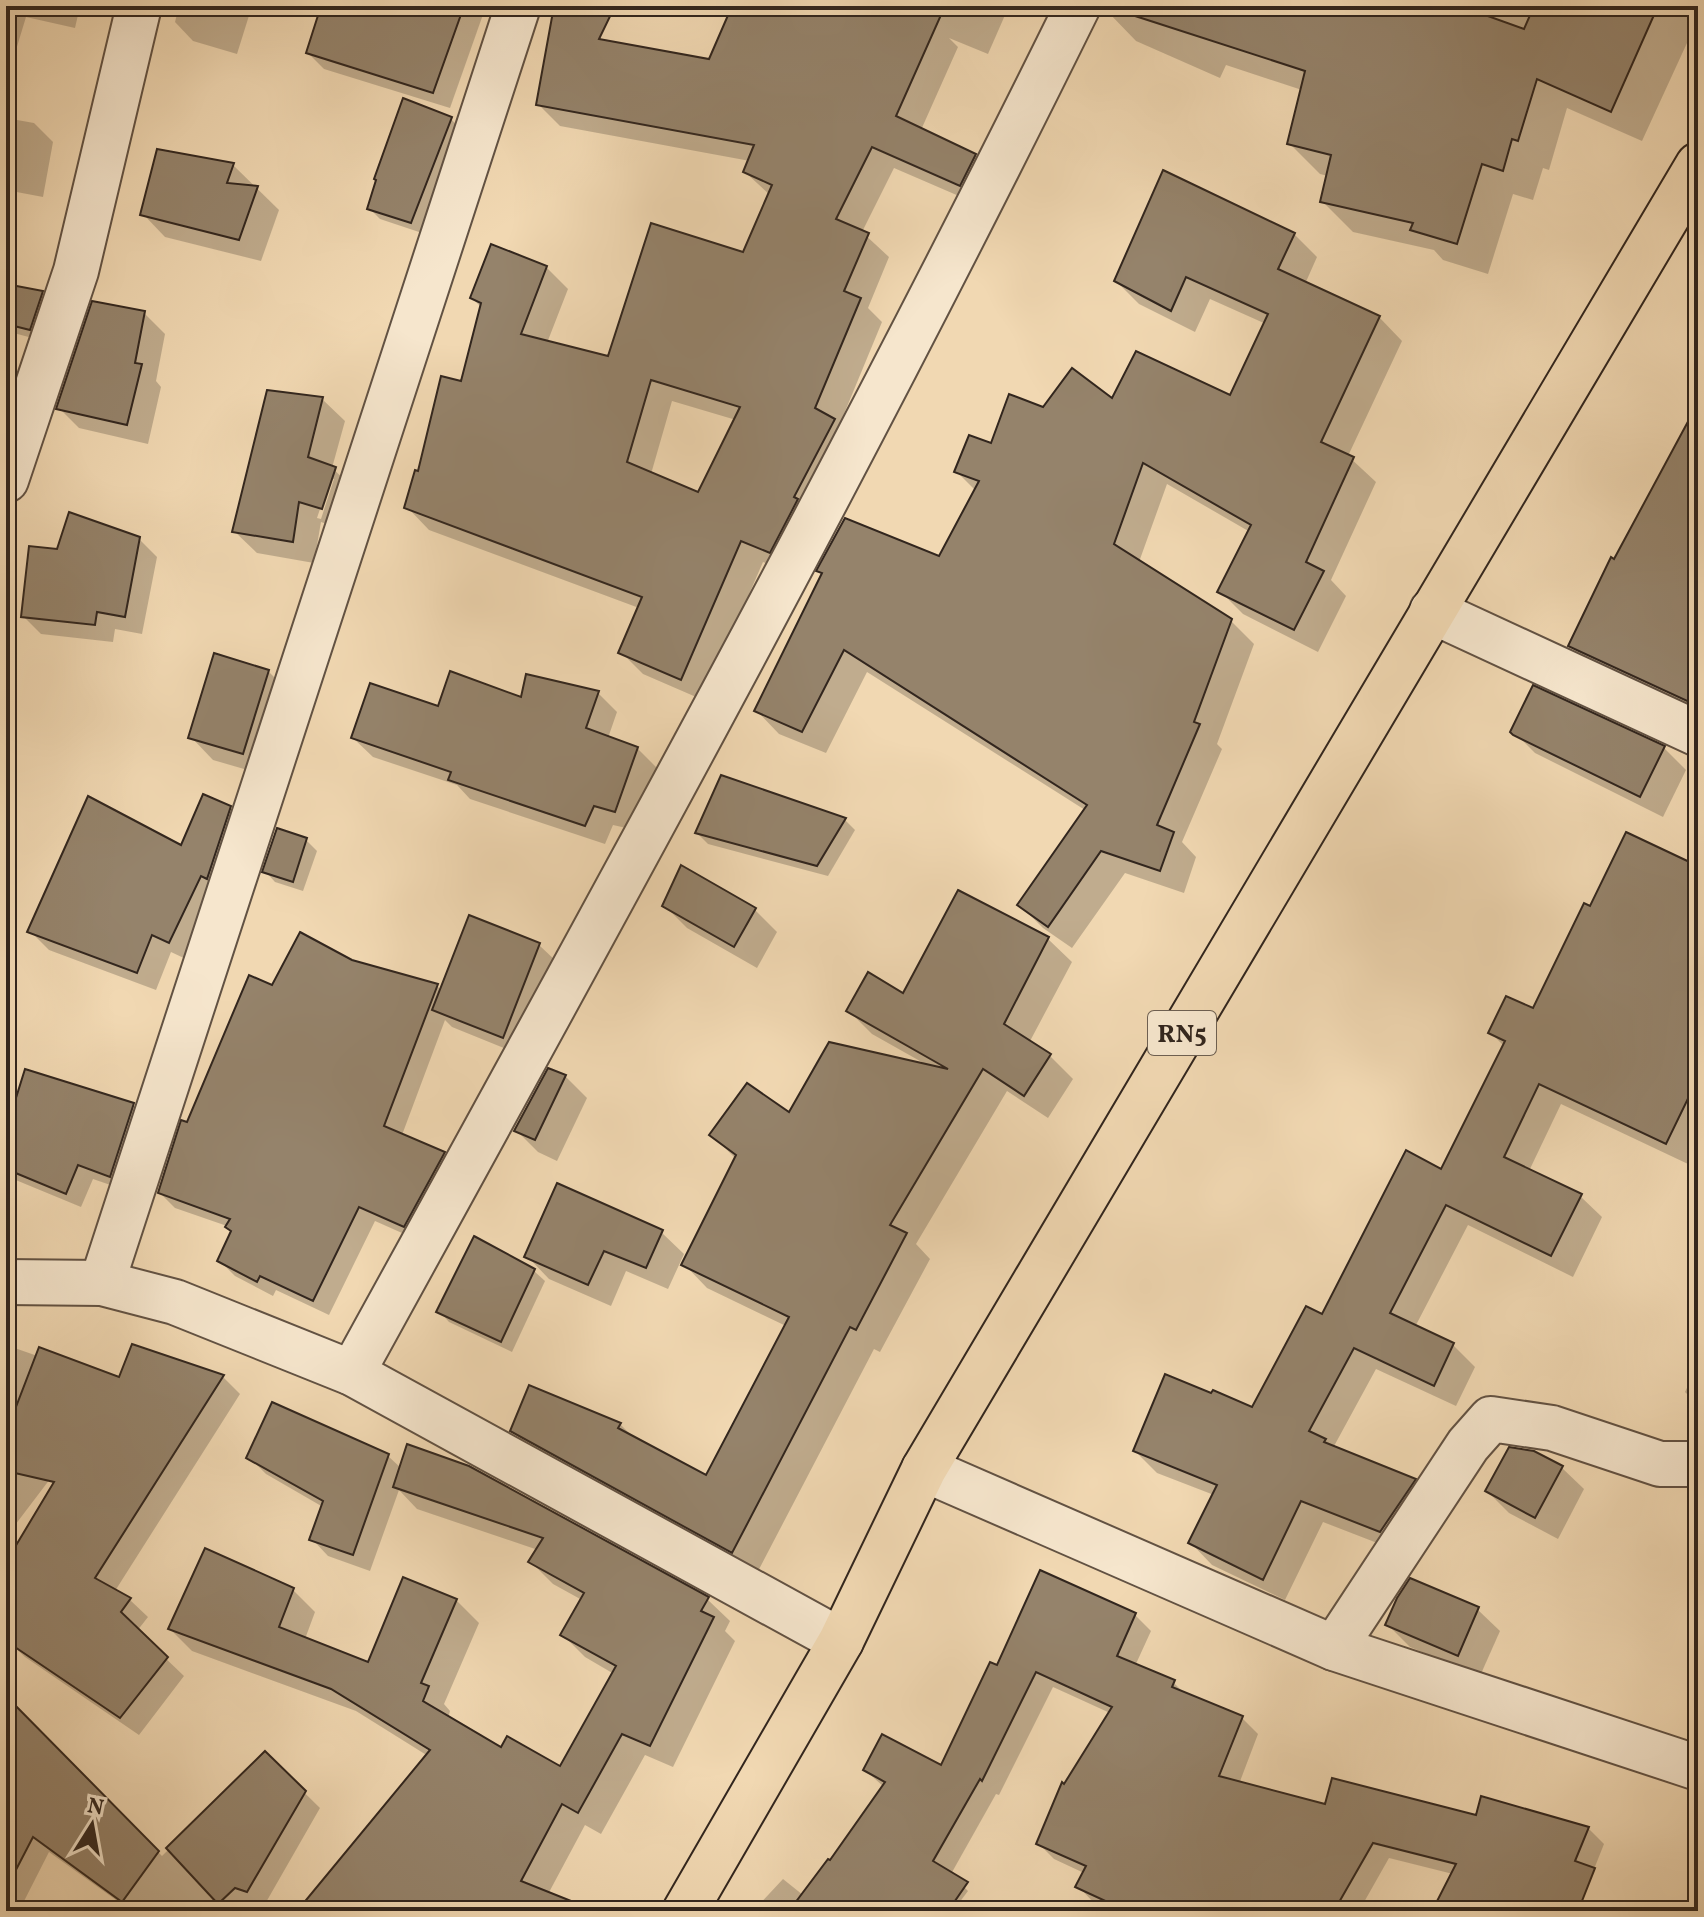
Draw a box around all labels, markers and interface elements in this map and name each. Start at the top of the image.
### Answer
road number: RN5 [1148,1011,1216,1055]
north arrow [52,1785,132,1865]
text: N [85,1791,106,1825]

